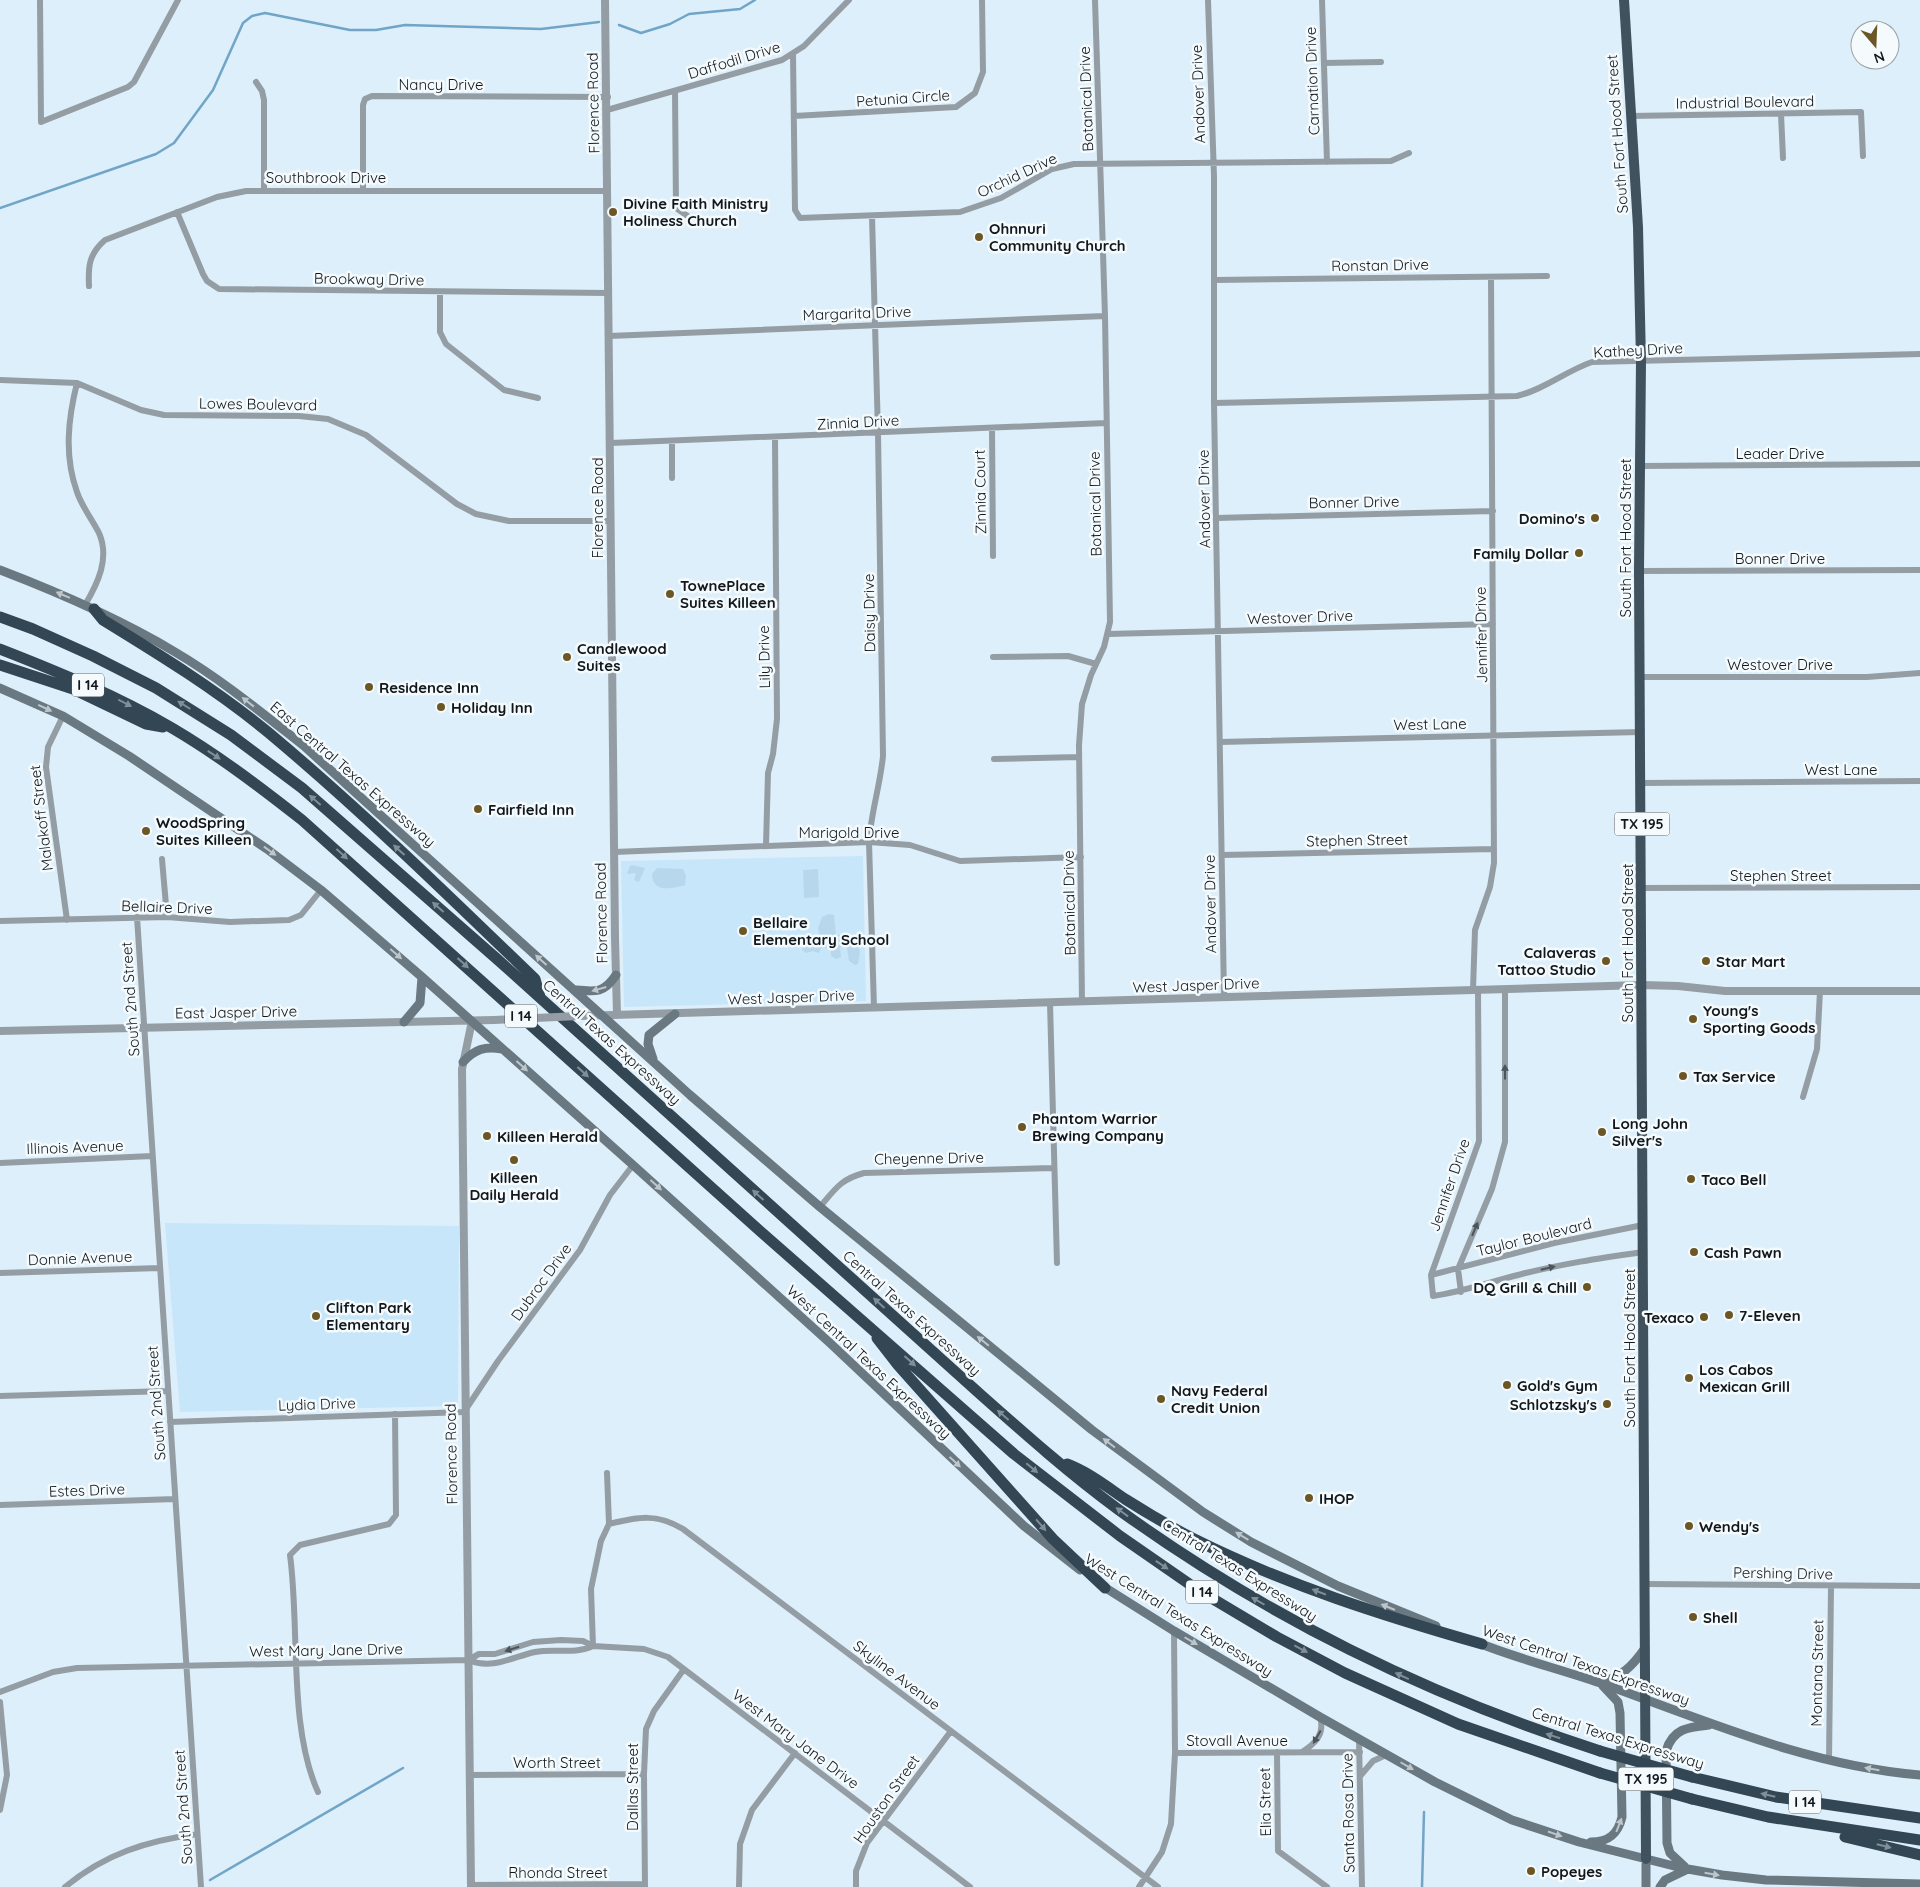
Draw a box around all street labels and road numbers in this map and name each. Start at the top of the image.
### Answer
street label: Carnation Drive [1301,26,1323,136]
street label: Daffodil Drive [685,37,783,83]
street label: Andover Drive [1187,44,1209,144]
street label: Botanical Drive [1075,46,1097,152]
street label: Florence Road [583,52,603,154]
street label: South Fort Hood Street [1602,54,1632,214]
street label: Nancy Drive [398,75,484,94]
street label: Petunia Circle [855,85,951,111]
street label: Industrial Boulevard [1676,91,1814,113]
street label: Orchid Drive [974,148,1060,202]
street label: Southbrook Drive [266,168,386,187]
street label: Ronstan Drive [1331,255,1429,275]
street label: Brookway Drive [314,269,424,289]
street label: Margarita Drive [802,302,912,324]
street label: Kathey Drive [1593,338,1683,362]
street label: Lowes Boulevard [199,393,317,415]
street label: Zinnia Drive [816,410,900,434]
street label: Leader Drive [1735,444,1825,463]
street label: Zinnia Court [970,449,990,535]
street label: Andover Drive [1194,449,1214,549]
street label: Botanical Drive [1085,451,1105,557]
street label: Florence Road [588,458,607,559]
street label: South Fort Hood Street [1616,458,1635,618]
street label: Bonner Drive [1309,492,1399,512]
street label: Bonner Drive [1735,549,1825,568]
street label: Daisy Drive [859,573,879,653]
street label: Jennifer Drive [1471,586,1491,684]
street label: Westover Drive [1247,606,1353,628]
street label: Lily Drive [754,625,774,689]
street label: Westover Drive [1727,655,1833,674]
road number: I 14 [72,674,104,696]
street label: East Central Texas Expressway [266,697,440,851]
street label: West Lane [1393,714,1467,734]
street label: West Lane [1804,760,1878,779]
street label: Malakoff Street [25,764,57,872]
road number: TX 195 [1614,812,1670,836]
street label: Marigold Drive [798,823,900,842]
street label: Stephen Street [1306,830,1408,850]
street label: Botanical Drive [1059,850,1079,956]
street label: Andover Drive [1200,854,1220,954]
street label: Florence Road [591,862,611,964]
street label: South Fort Hood Street [1618,863,1637,1023]
street label: Stephen Street [1730,866,1832,885]
street label: Bellaire Drive [121,896,213,918]
street label: South 2nd Street [117,941,143,1057]
street label: West Jasper Drive [1132,973,1260,997]
street label: Central Texas Expressway [539,975,685,1109]
street label: West Jasper Drive [727,985,855,1009]
street label: East Jasper Drive [175,1001,297,1023]
road number: I 14 [505,1004,537,1028]
street label: Illinois Avenue [26,1136,124,1158]
street label: Jennifer Drive [1424,1136,1474,1234]
street label: Cheyenne Drive [874,1148,984,1168]
street label: Taylor Boulevard [1474,1214,1594,1260]
street label: Dubroc Drive [507,1240,575,1324]
street label: Central Texas Expressway [839,1246,985,1380]
street label: Donnie Avenue [28,1247,132,1269]
street label: South Fort Hood Street [1620,1268,1639,1428]
street label: West Central Texas Expressway [783,1281,955,1443]
street label: South 2nd Street [143,1345,169,1461]
street label: Lydia Drive [278,1393,356,1415]
street label: Florence Road [441,1403,461,1505]
street label: Estes Drive [49,1479,125,1501]
street label: Central Texas Expressway [1159,1514,1321,1626]
street label: West Central Texas Expressway [1081,1549,1277,1681]
street label: Pershing Drive [1733,1563,1833,1583]
road number: I 14 [1186,1580,1218,1604]
street label: Montana Street [1807,1619,1827,1727]
street label: West Central Texas Expressway [1480,1621,1692,1709]
street label: Skyline Avenue [850,1636,944,1714]
street label: West Mary Jane Drive [249,1639,403,1661]
street label: West Mary Jane Drive [729,1685,863,1793]
street label: Central Texas Expressway [1530,1703,1706,1773]
street label: Stovall Avenue [1186,1731,1288,1750]
street label: Dallas Street [623,1743,642,1831]
street label: South 2nd Street [170,1749,196,1865]
street label: Houston Street [849,1751,923,1847]
street label: Worth Street [513,1753,601,1772]
street label: Santa Rosa Drive [1337,1753,1359,1873]
street label: Elia Street [1255,1767,1275,1837]
road number: TX 195 [1618,1768,1674,1790]
road number: I 14 [1789,1790,1821,1814]
street label: Rhonda Street [508,1863,608,1882]

